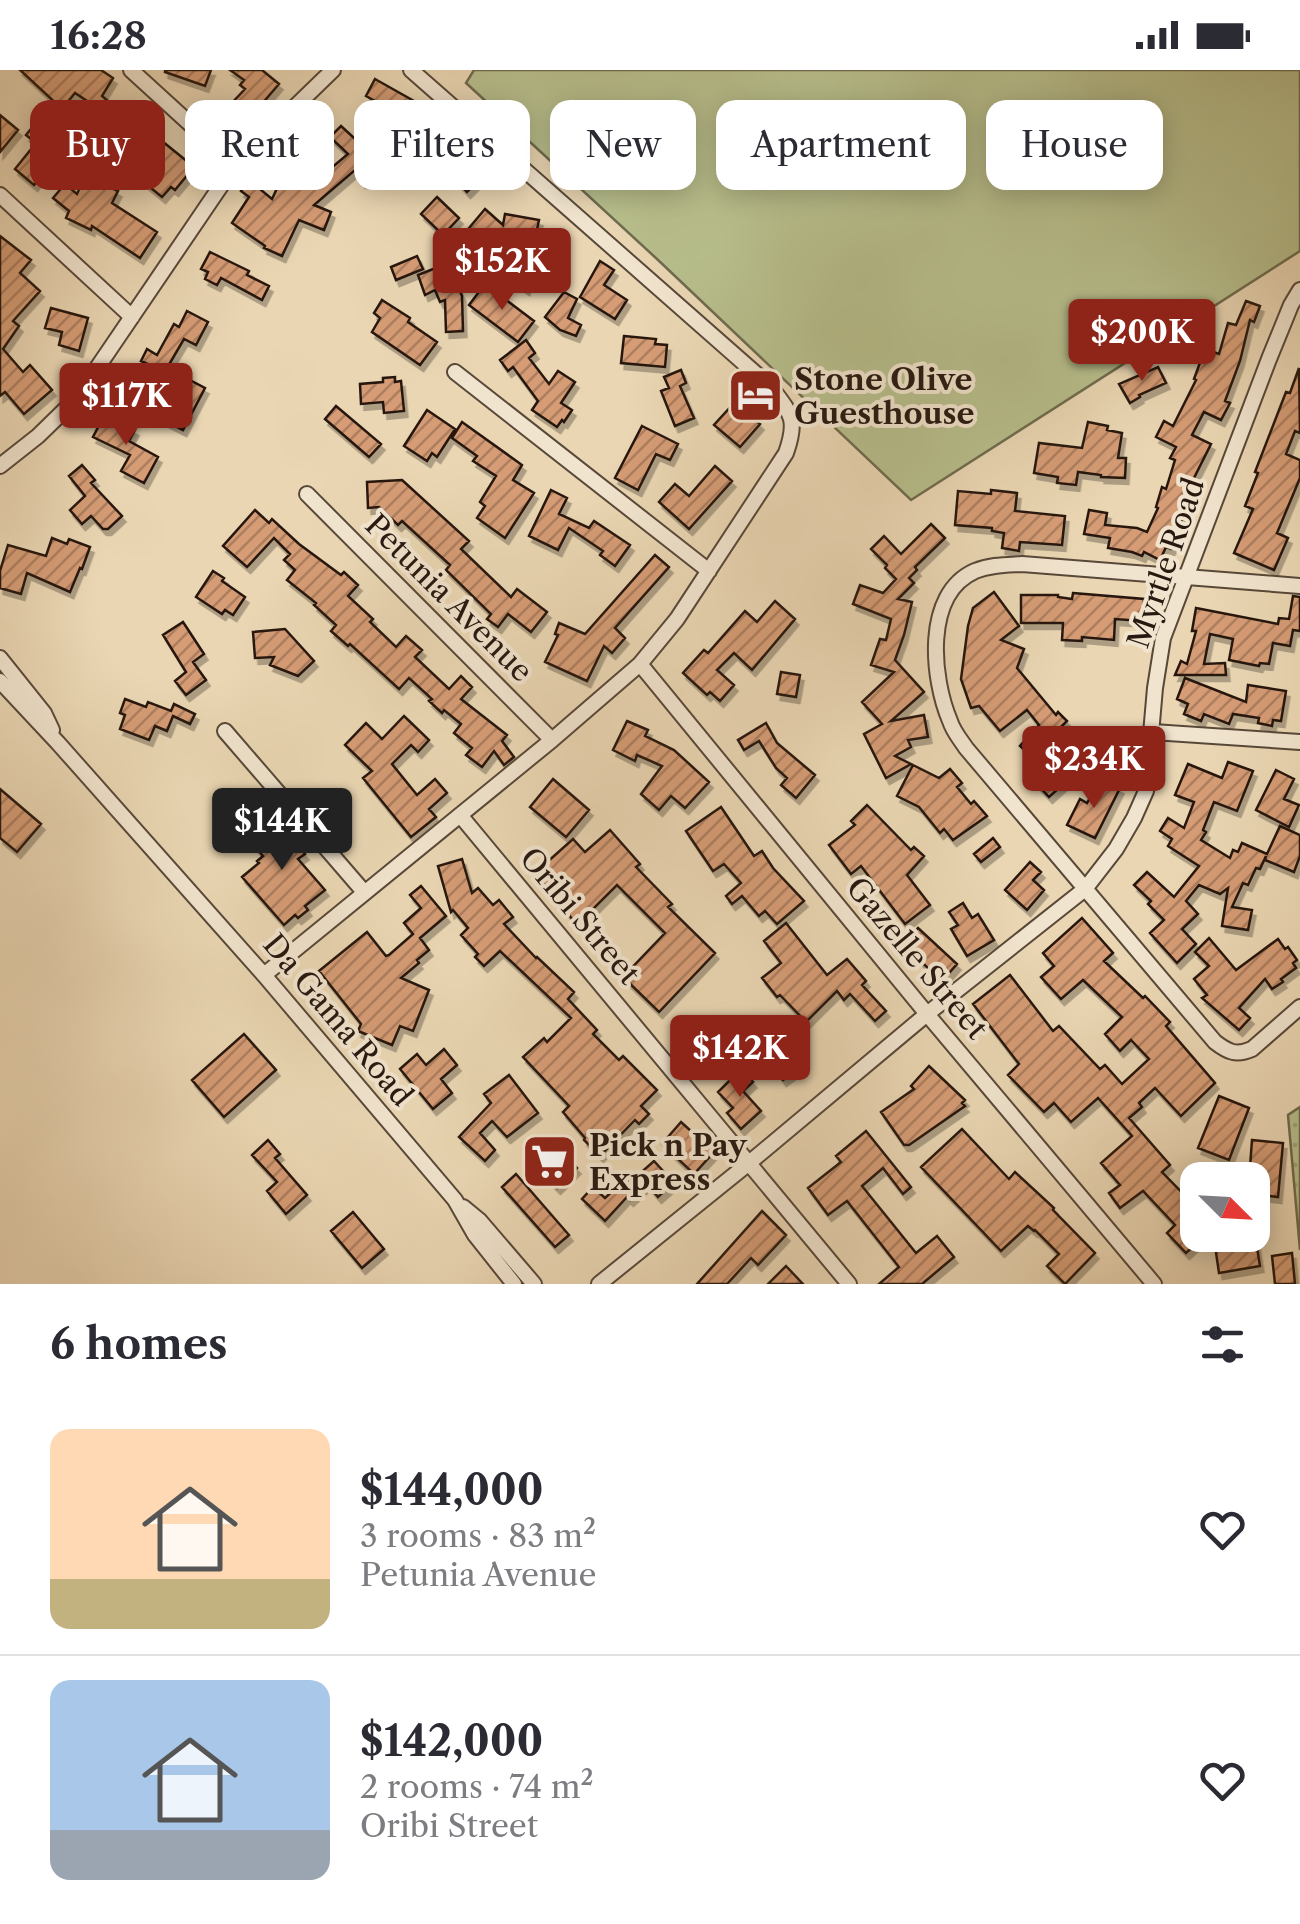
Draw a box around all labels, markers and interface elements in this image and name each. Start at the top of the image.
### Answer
text: 16:28 [50,12,147,59]
chip: Buy [30,100,165,190]
chip: Rent [185,100,334,190]
chip: Filters [354,100,530,190]
chip: New [550,100,696,190]
chip: Apartment [716,100,966,190]
chip: House [986,100,1163,190]
pin: $152K [432,228,572,313]
text: $152K [455,241,549,280]
pin: $200K [1072,299,1212,384]
text: $200K [1090,312,1194,351]
place label: Stone Olive Guesthouse [794,361,974,432]
pin: $117K [56,363,196,448]
hotel icon: Stone Olive Guesthouse [725,366,785,426]
text: $117K [82,376,170,415]
street label: Myrtle Road [1120,473,1212,653]
street label: Petunia Avenue [358,507,540,689]
pin: $234K [1024,726,1164,811]
text: $234K [1044,739,1144,778]
pin: $144K [212,788,352,873]
text: $144K [234,801,330,840]
street label: Oribi Street [512,840,648,992]
street label: Gazelle Street [839,870,996,1047]
street label: Da Gama Road [255,926,421,1114]
pin: $142K [670,1015,810,1100]
text: $142K [692,1028,788,1067]
place label: Pick n Pay Express [589,1127,748,1198]
supermarket icon: Pick n Pay Express [520,1132,580,1192]
north arrow [1180,1162,1270,1252]
map controls [1180,1162,1270,1252]
icon: filters [1195,1317,1250,1372]
text: 6 homes [50,1318,228,1370]
text: $144,000 [360,1464,543,1516]
icon: home [130,1469,250,1589]
icon: heart [1195,1502,1250,1557]
text: 3 rooms · 83 m² [360,1516,596,1555]
text: Petunia Avenue [360,1555,597,1594]
text: $142,000 [360,1715,543,1767]
icon: home [130,1720,250,1840]
icon: heart [1195,1753,1250,1808]
text: 2 rooms · 74 m² [360,1767,594,1806]
text: Oribi Street [360,1806,538,1845]

